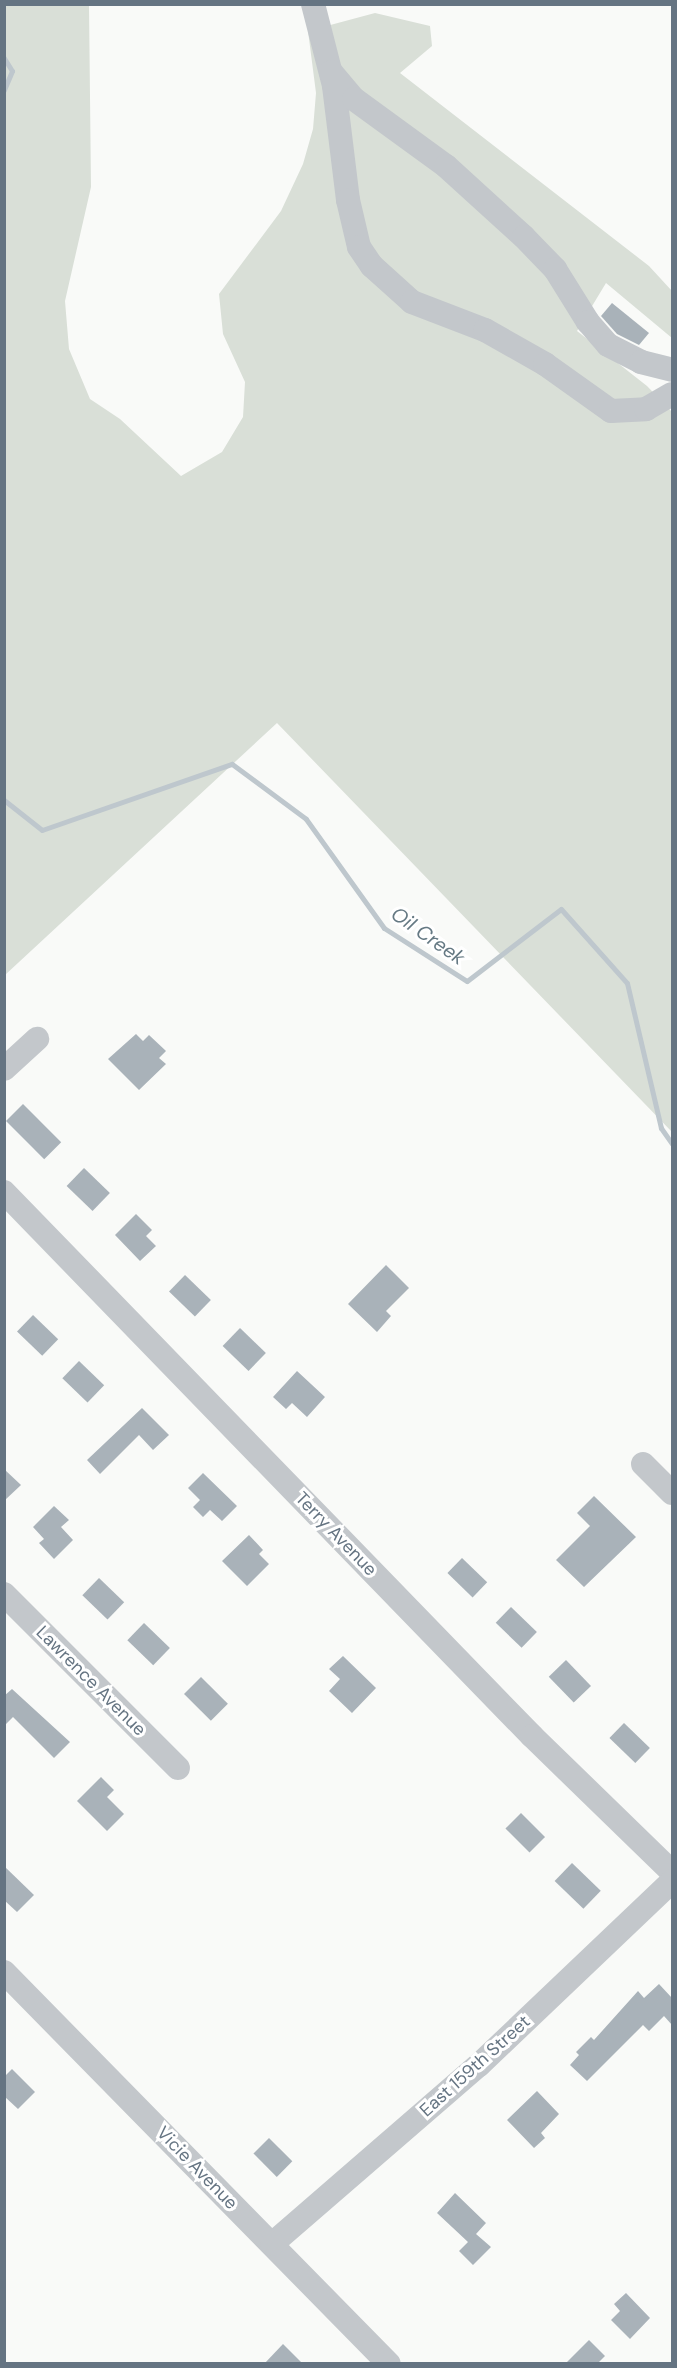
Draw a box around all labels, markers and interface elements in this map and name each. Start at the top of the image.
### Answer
water label: Oil Creek [386,902,470,970]
street label: Terry Avenue [291,1488,381,1580]
street label: Lawrence Avenue [32,1622,150,1740]
street label: East 159th Street [415,2011,535,2121]
street label: Vicie Avenue [152,2122,242,2214]

